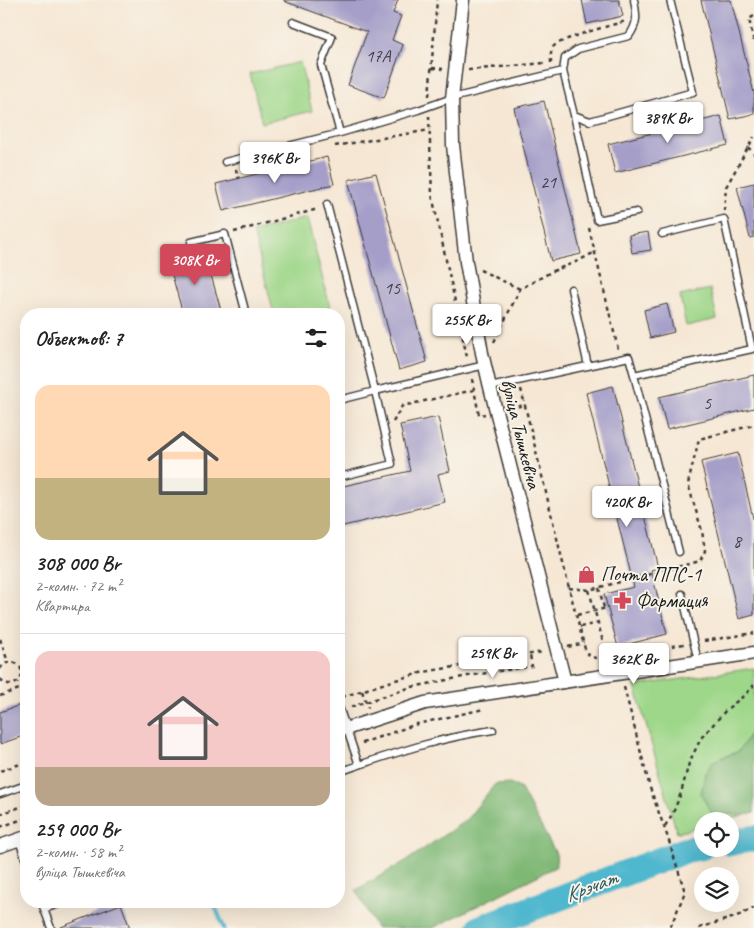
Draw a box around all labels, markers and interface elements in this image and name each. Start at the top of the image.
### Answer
house number: 17А [365,45,392,67]
pin: 389K Br [622,102,714,144]
text: 389K Br [644,108,692,128]
pin: 396K Br [229,142,321,184]
text: 396K Br [251,148,299,168]
house number: 21 [540,171,557,193]
pin: 308K Br [149,244,241,286]
text: 308K Br [171,250,219,270]
house number: 15 [384,277,401,299]
pin: 255K Br [421,304,513,346]
text: 255K Br [443,310,491,330]
icon: filters [302,324,330,352]
text: Объектов: 7 [35,325,123,351]
street label: вуліца Тышкевіча [495,376,547,493]
house number: 5 [703,392,712,414]
icon: home [138,418,228,508]
pin: 420K Br [581,486,673,528]
text: 420K Br [603,492,651,512]
house number: 8 [733,530,743,552]
text: 308 000 Br [35,550,120,576]
place label: Почта ППС-1 [601,562,702,587]
shop icon: Почта ППС-1 [577,564,597,584]
text: 2-комн. · 72 m² [35,576,121,596]
place label: Фармация [636,588,708,613]
pharmacy icon: Фармация [612,590,632,610]
text: Квартира [35,596,90,616]
pin: 259K Br [447,636,539,679]
pin: 362K Br [588,642,680,685]
text: 259K Br [469,643,517,663]
text: 362K Br [610,649,658,669]
icon: home [138,683,228,773]
map controls [694,812,739,912]
button: locate [694,812,739,857]
text: 259 000 Br [35,816,120,842]
text: 2-комн. · 58 m² [35,842,121,862]
text: вуліца Тышкевіча [35,862,125,882]
water label: Крэчат [561,863,623,908]
button: layers [694,867,739,912]

